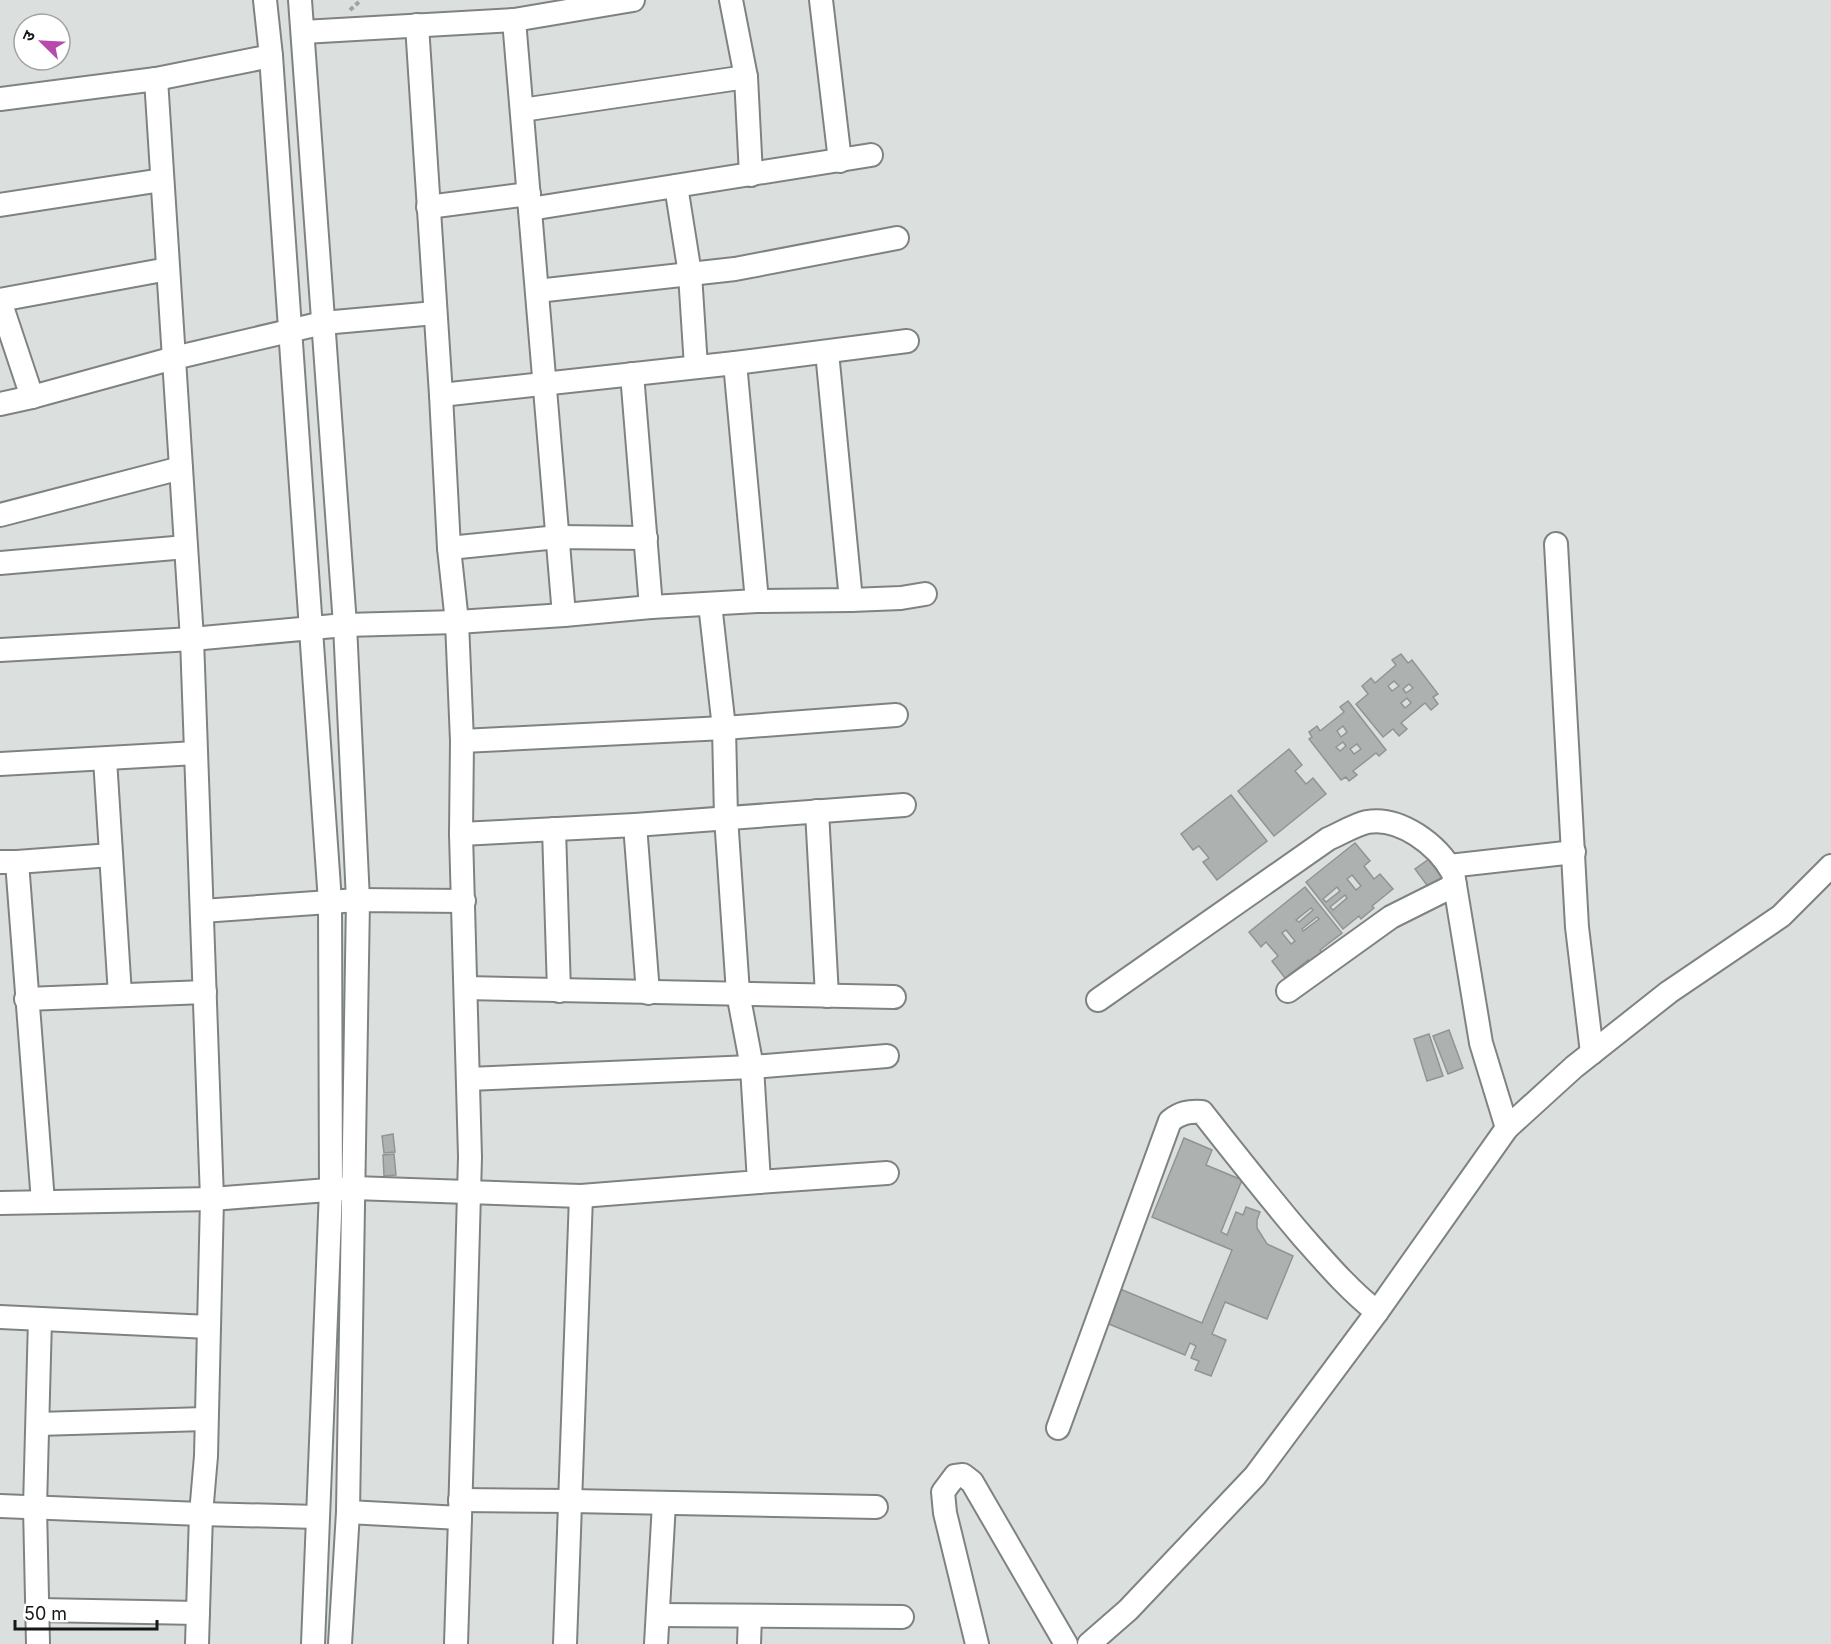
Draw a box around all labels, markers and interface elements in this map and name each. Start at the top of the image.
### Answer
north arrow [12,12,72,72]
text: उ [17,27,40,44]
scale bar [15,1593,158,1631]
text: 50 m [24,1603,67,1624]

